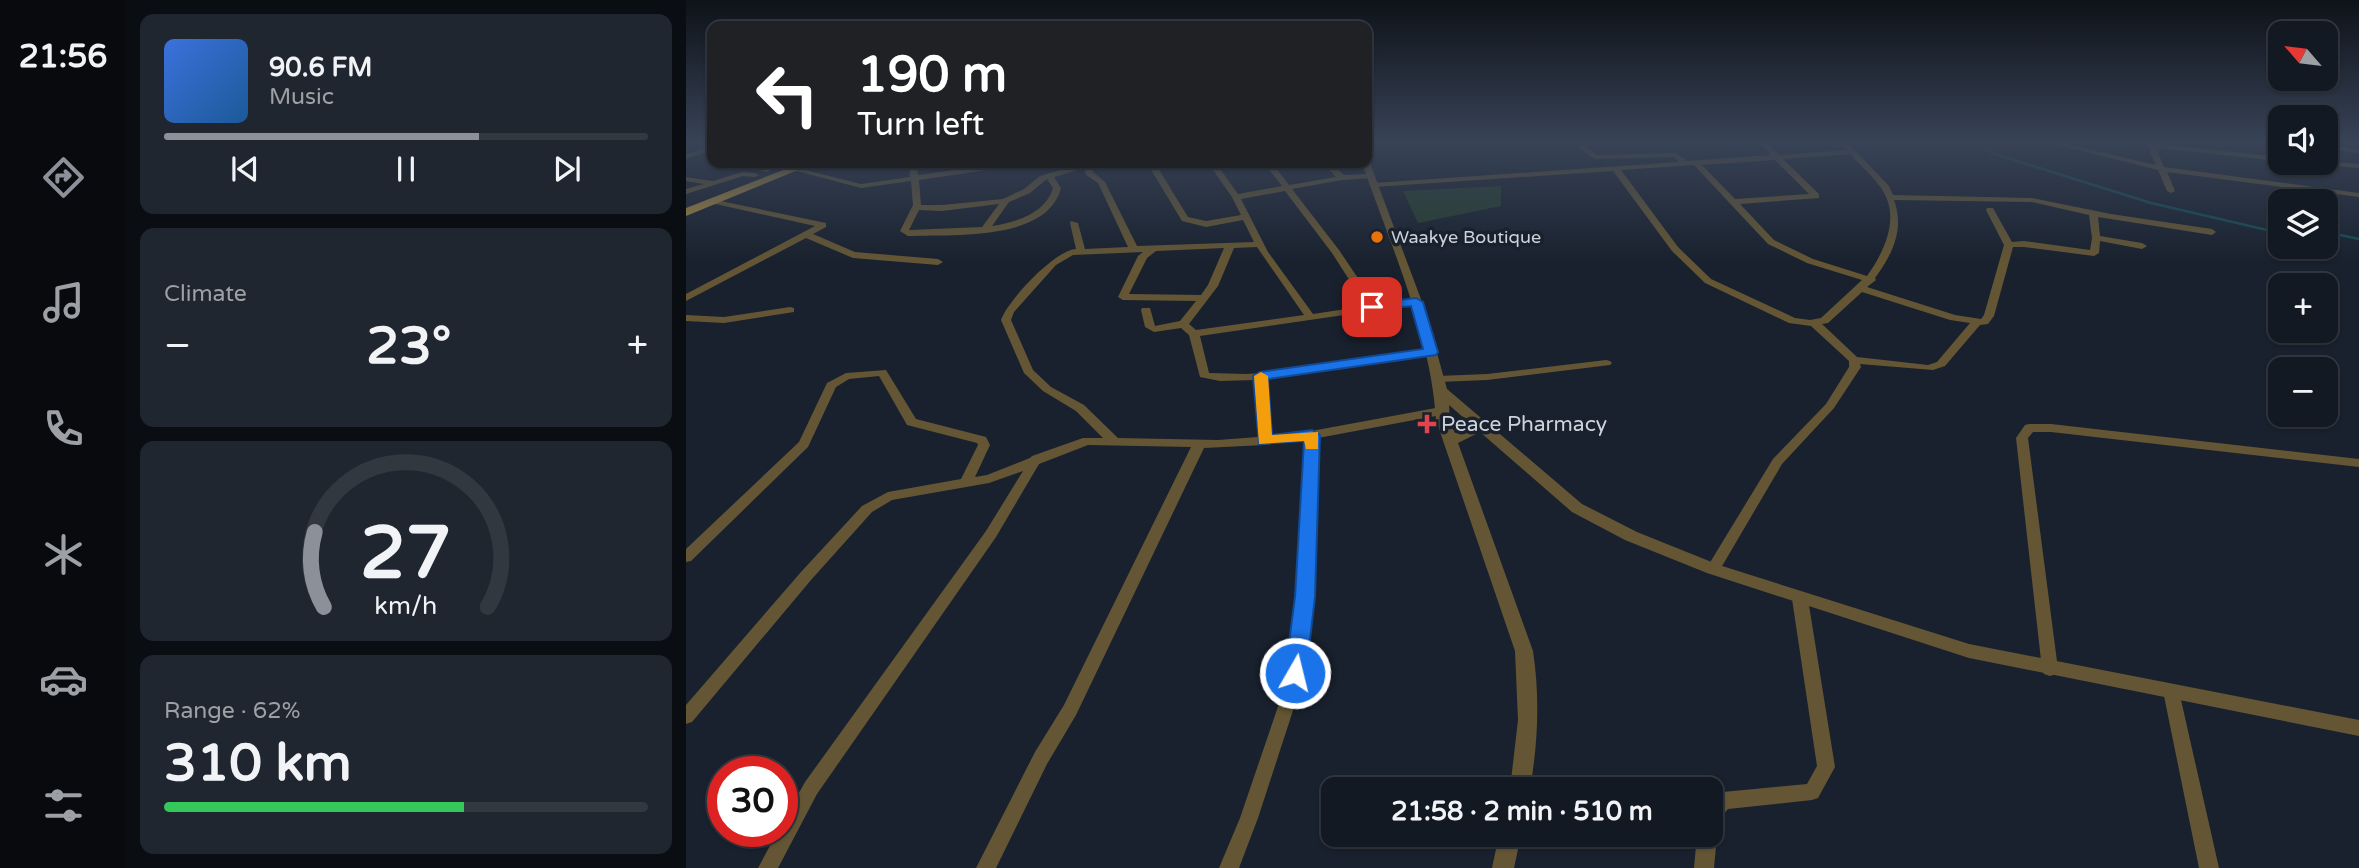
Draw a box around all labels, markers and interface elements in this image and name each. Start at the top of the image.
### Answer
north arrow [2268,21,2338,91]
map controls [2268,21,2338,427]
text: 21:56 [19,38,107,76]
text: 190 m [857,46,1007,105]
icon: left [742,49,833,140]
text: 90.6 FM [269,52,372,83]
text: Music [269,83,334,111]
button: sound [2268,105,2338,175]
text: Turn left [857,106,984,144]
icon: previous [226,150,264,188]
icon: pause [387,150,425,188]
icon: next [548,150,586,188]
icon: directions [39,153,88,202]
button: layers [2268,189,2338,259]
place label: Waakye Boutique [1391,226,1541,248]
marker: Waakye Boutique [1369,229,1385,245]
button: + [2268,273,2338,343]
pin [1342,277,1402,337]
icon: music [39,278,88,327]
text: Climate [164,280,247,308]
icon: arrive [1353,288,1391,326]
text: 23° [366,315,451,378]
text: − [164,323,191,369]
text: + [627,323,648,369]
button: − [2268,357,2338,427]
icon: phone [39,404,88,453]
place label: Peace Pharmacy [1441,412,1607,437]
marker: Peace Pharmacy [1419,416,1435,432]
text: 27 [360,510,452,598]
icon: climate [39,530,88,579]
text: km/h [375,591,437,621]
position arrow [1258,636,1332,710]
icon: car [39,655,88,704]
text: Range · 62% [164,697,300,725]
text: 310 km [164,732,352,795]
speed limit sign: 30 [707,756,798,847]
icon: filters [39,781,88,830]
text: 21:58 · 2 min · 510 m [1391,796,1653,827]

